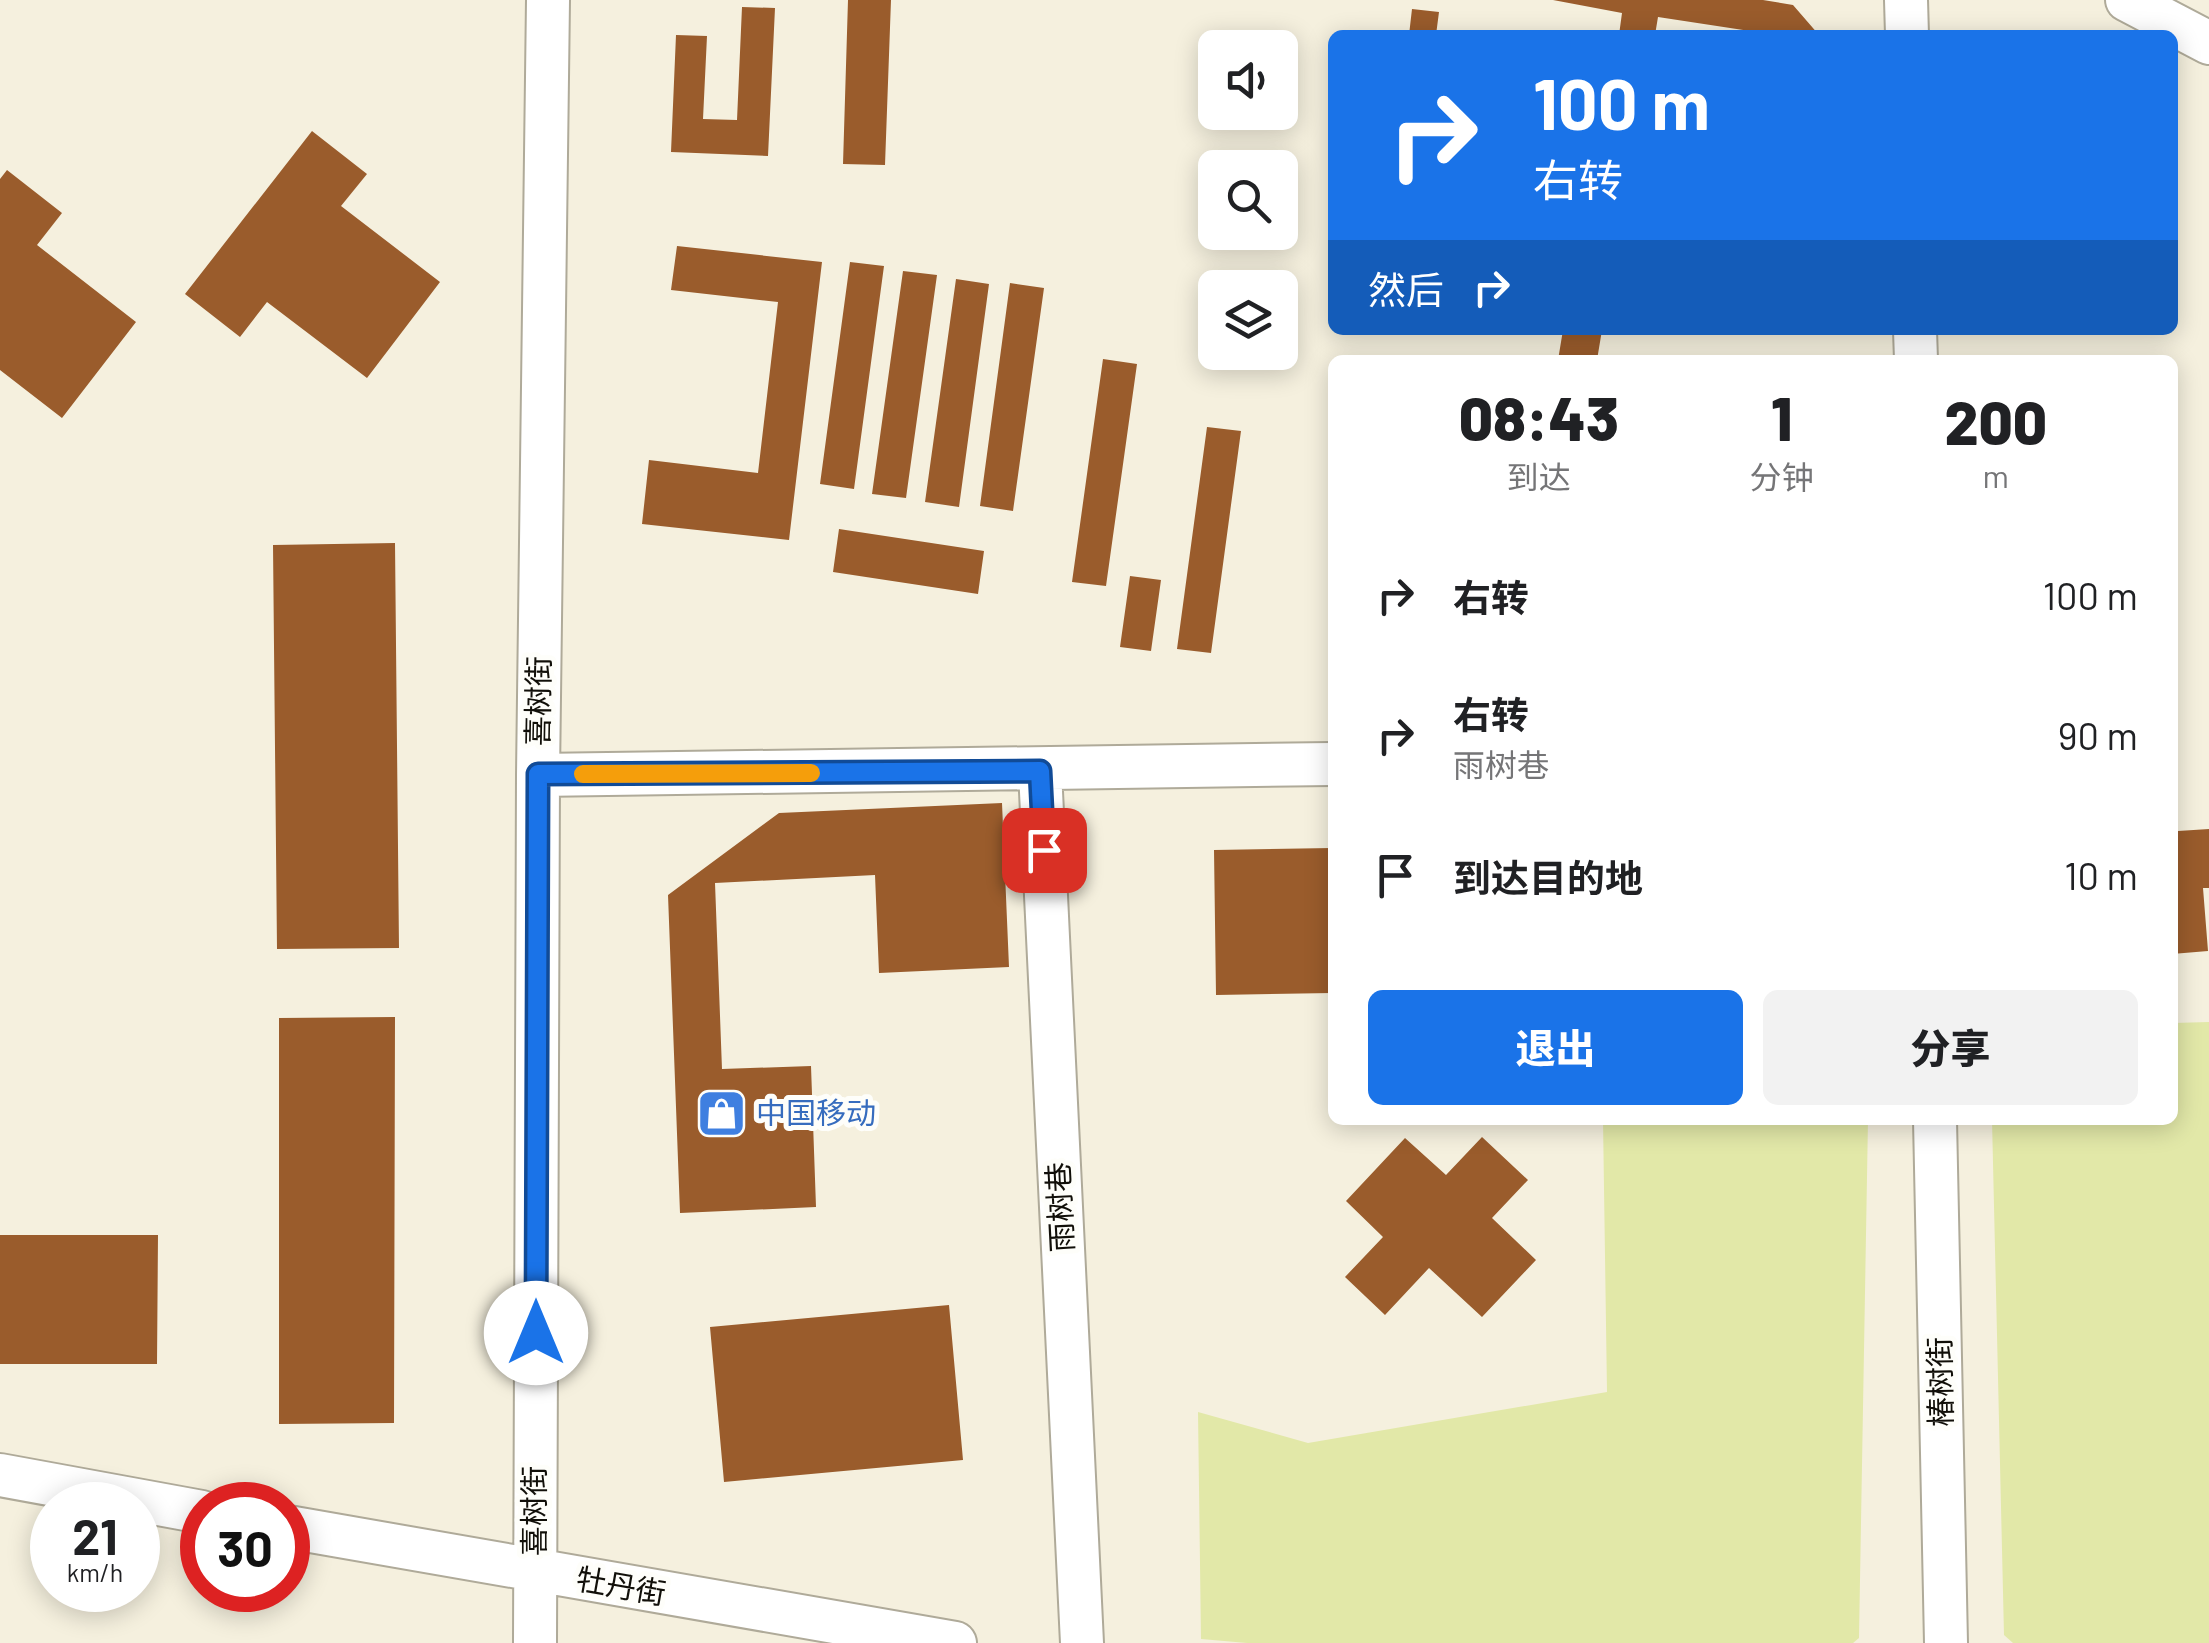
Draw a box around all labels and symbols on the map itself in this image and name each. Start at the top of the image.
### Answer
street label: 喜树街 [518,656,556,746]
pin [1002,808,1087,893]
shop icon: 中国移动 [695,1088,747,1140]
place label: 中国移动 [756,1094,876,1130]
street label: 雨树巷 [1039,1161,1079,1253]
position arrow [484,1281,588,1385]
street label: 椿树街 [1920,1337,1958,1427]
street label: 喜树街 [515,1466,551,1556]
speed limit sign: 30 [180,1482,310,1612]
street label: 牡丹街 [574,1559,669,1611]

